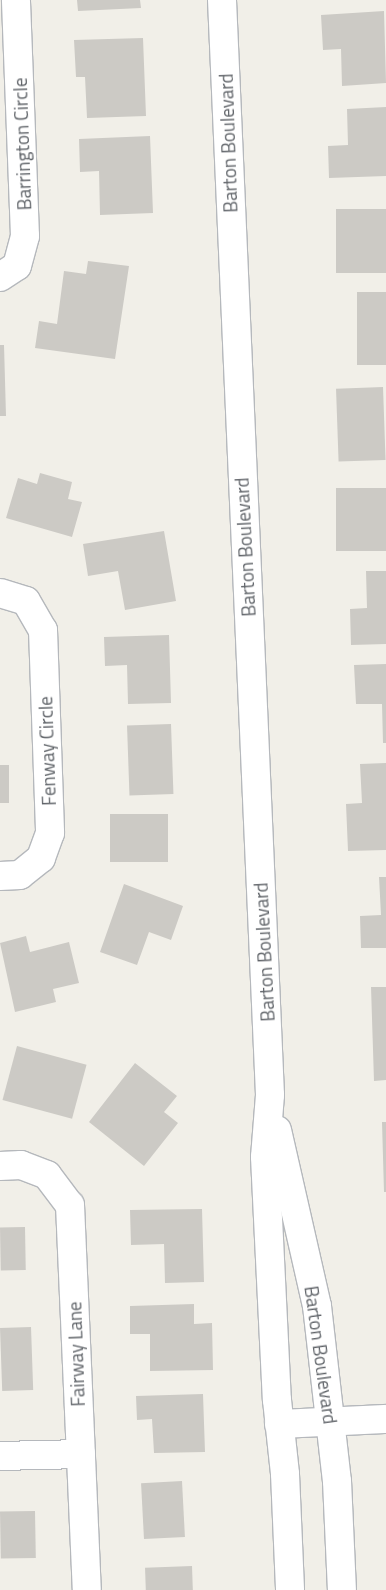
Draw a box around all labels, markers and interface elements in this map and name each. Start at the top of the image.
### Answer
street label: Barton Boulevard [214,73,242,213]
street label: Barrington Circle [8,77,36,211]
street label: Barton Boulevard [230,477,260,617]
street label: Fenway Circle [34,696,60,806]
street label: Barton Boulevard [249,882,279,1022]
street label: Barton Boulevard [300,1284,342,1426]
street label: Fairway Lane [63,1301,89,1407]

